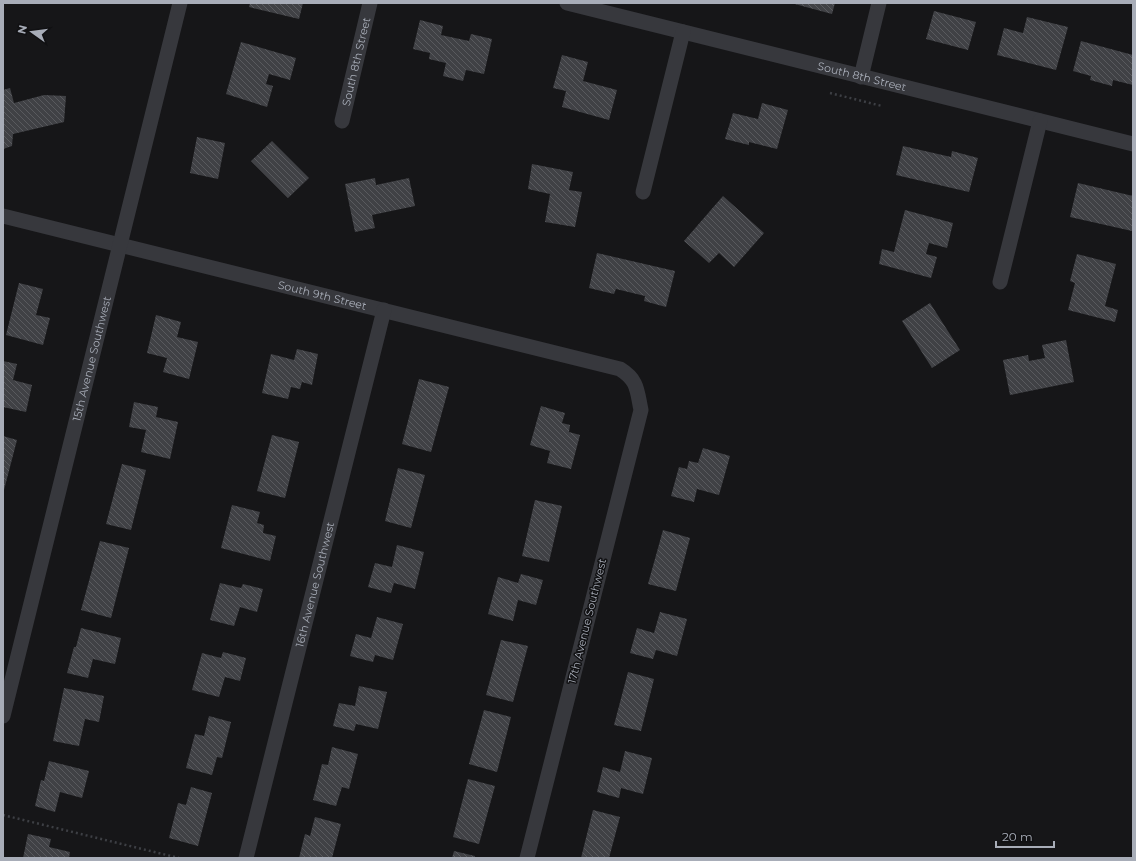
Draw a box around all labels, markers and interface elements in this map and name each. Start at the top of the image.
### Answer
north arrow [12,12,52,52]
street label: South 8th Street [339,15,374,108]
text: N [14,24,30,36]
street label: South 8th Street [816,59,908,94]
street label: South 9th Street [277,277,369,313]
street label: 15th Avenue Southwest [69,294,114,423]
street label: 16th Avenue Southwest [292,520,338,649]
street label: 17th Avenue Southwest [565,557,609,685]
scale bar [996,823,1054,849]
text: 20 m [1002,829,1033,844]

